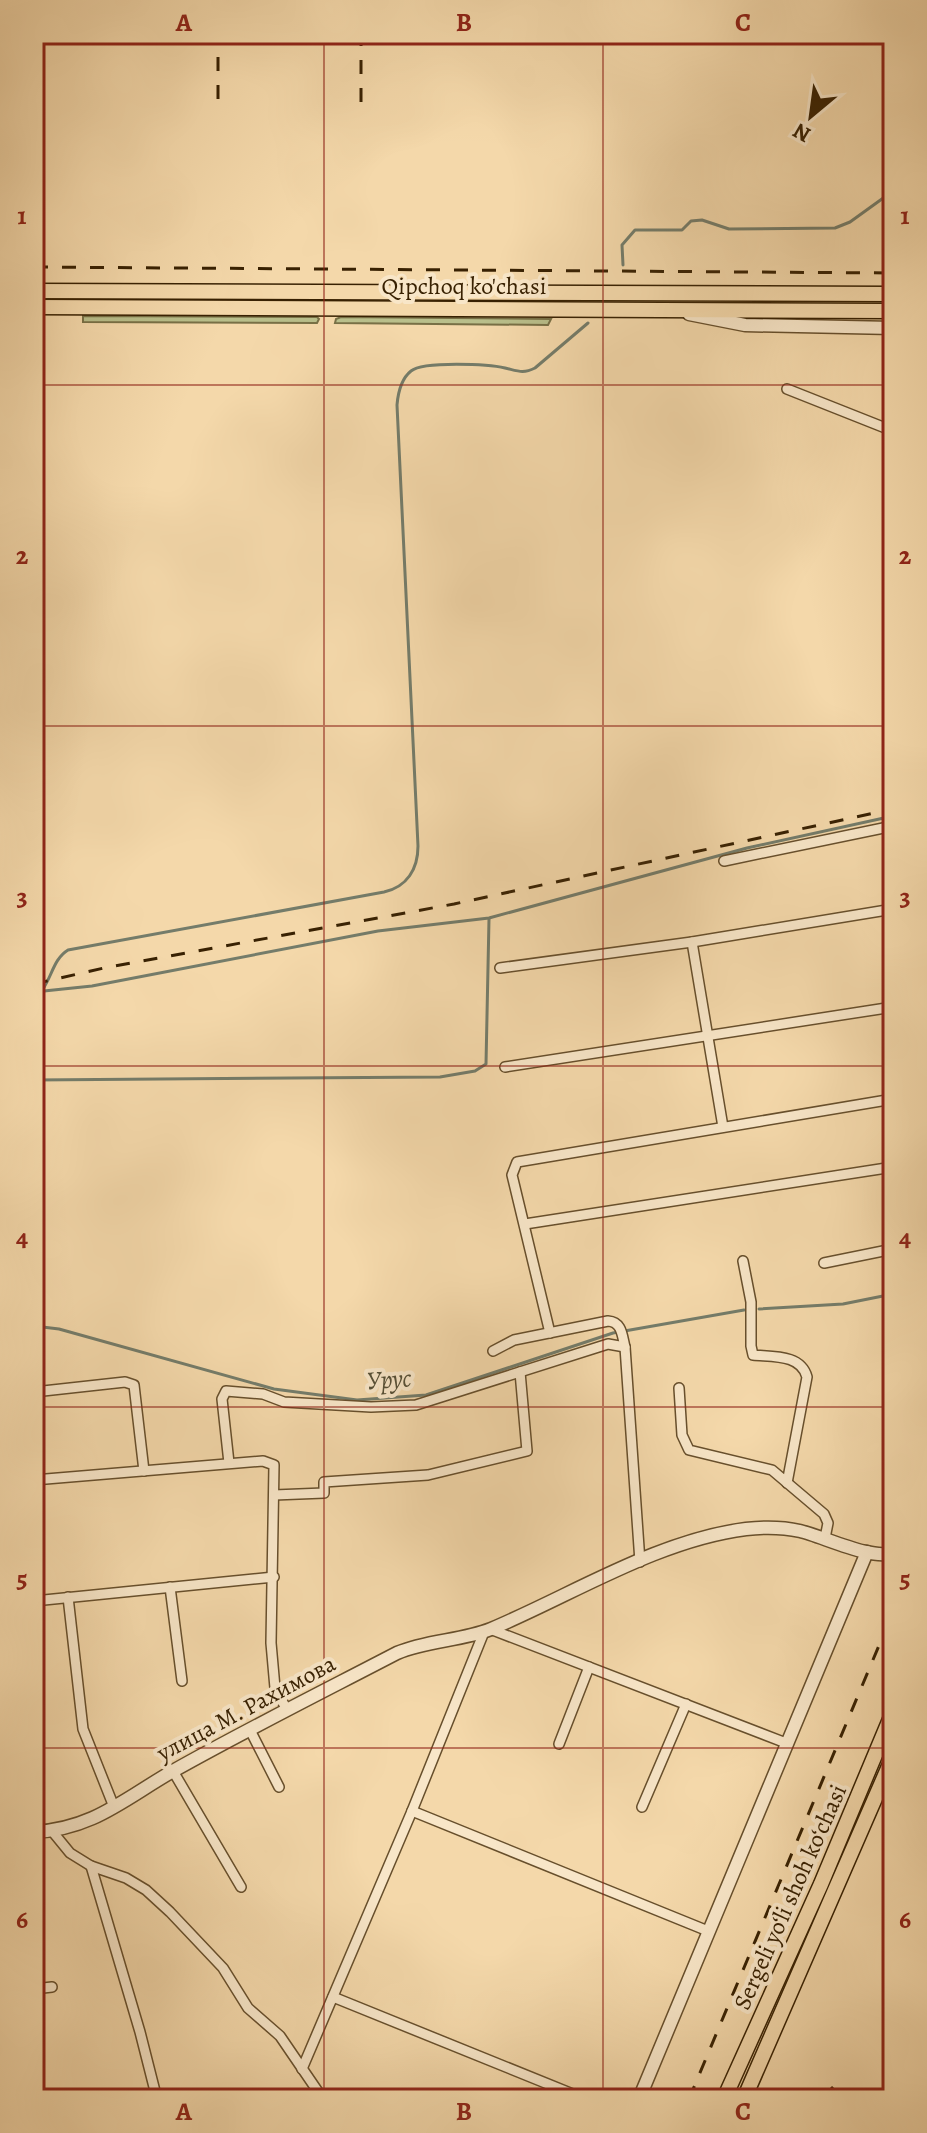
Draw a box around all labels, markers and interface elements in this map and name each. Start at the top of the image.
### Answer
text: A [175,5,193,40]
text: B [456,5,472,40]
text: C [735,5,751,40]
north arrow [771,76,851,156]
text: N [788,116,816,150]
text: 1 [17,198,27,233]
text: 1 [900,198,910,233]
street label: Qipchoq ko'chasi [381,270,547,302]
text: 2 [16,538,29,573]
text: 2 [899,538,912,573]
text: 3 [16,879,28,914]
text: 3 [899,879,911,914]
text: 4 [16,1220,28,1255]
text: 4 [899,1220,911,1255]
water label: Урус [366,1360,413,1399]
text: 5 [16,1561,28,1596]
text: 5 [899,1561,911,1596]
street label: улица М. Рахимова [150,1647,341,1769]
street label: Sergeli yo‘li shoh ko‘chasi [726,1779,854,2015]
text: 6 [16,1902,28,1937]
text: 6 [899,1902,911,1937]
text: A [175,2094,193,2129]
text: B [456,2094,472,2129]
text: C [735,2094,751,2129]

